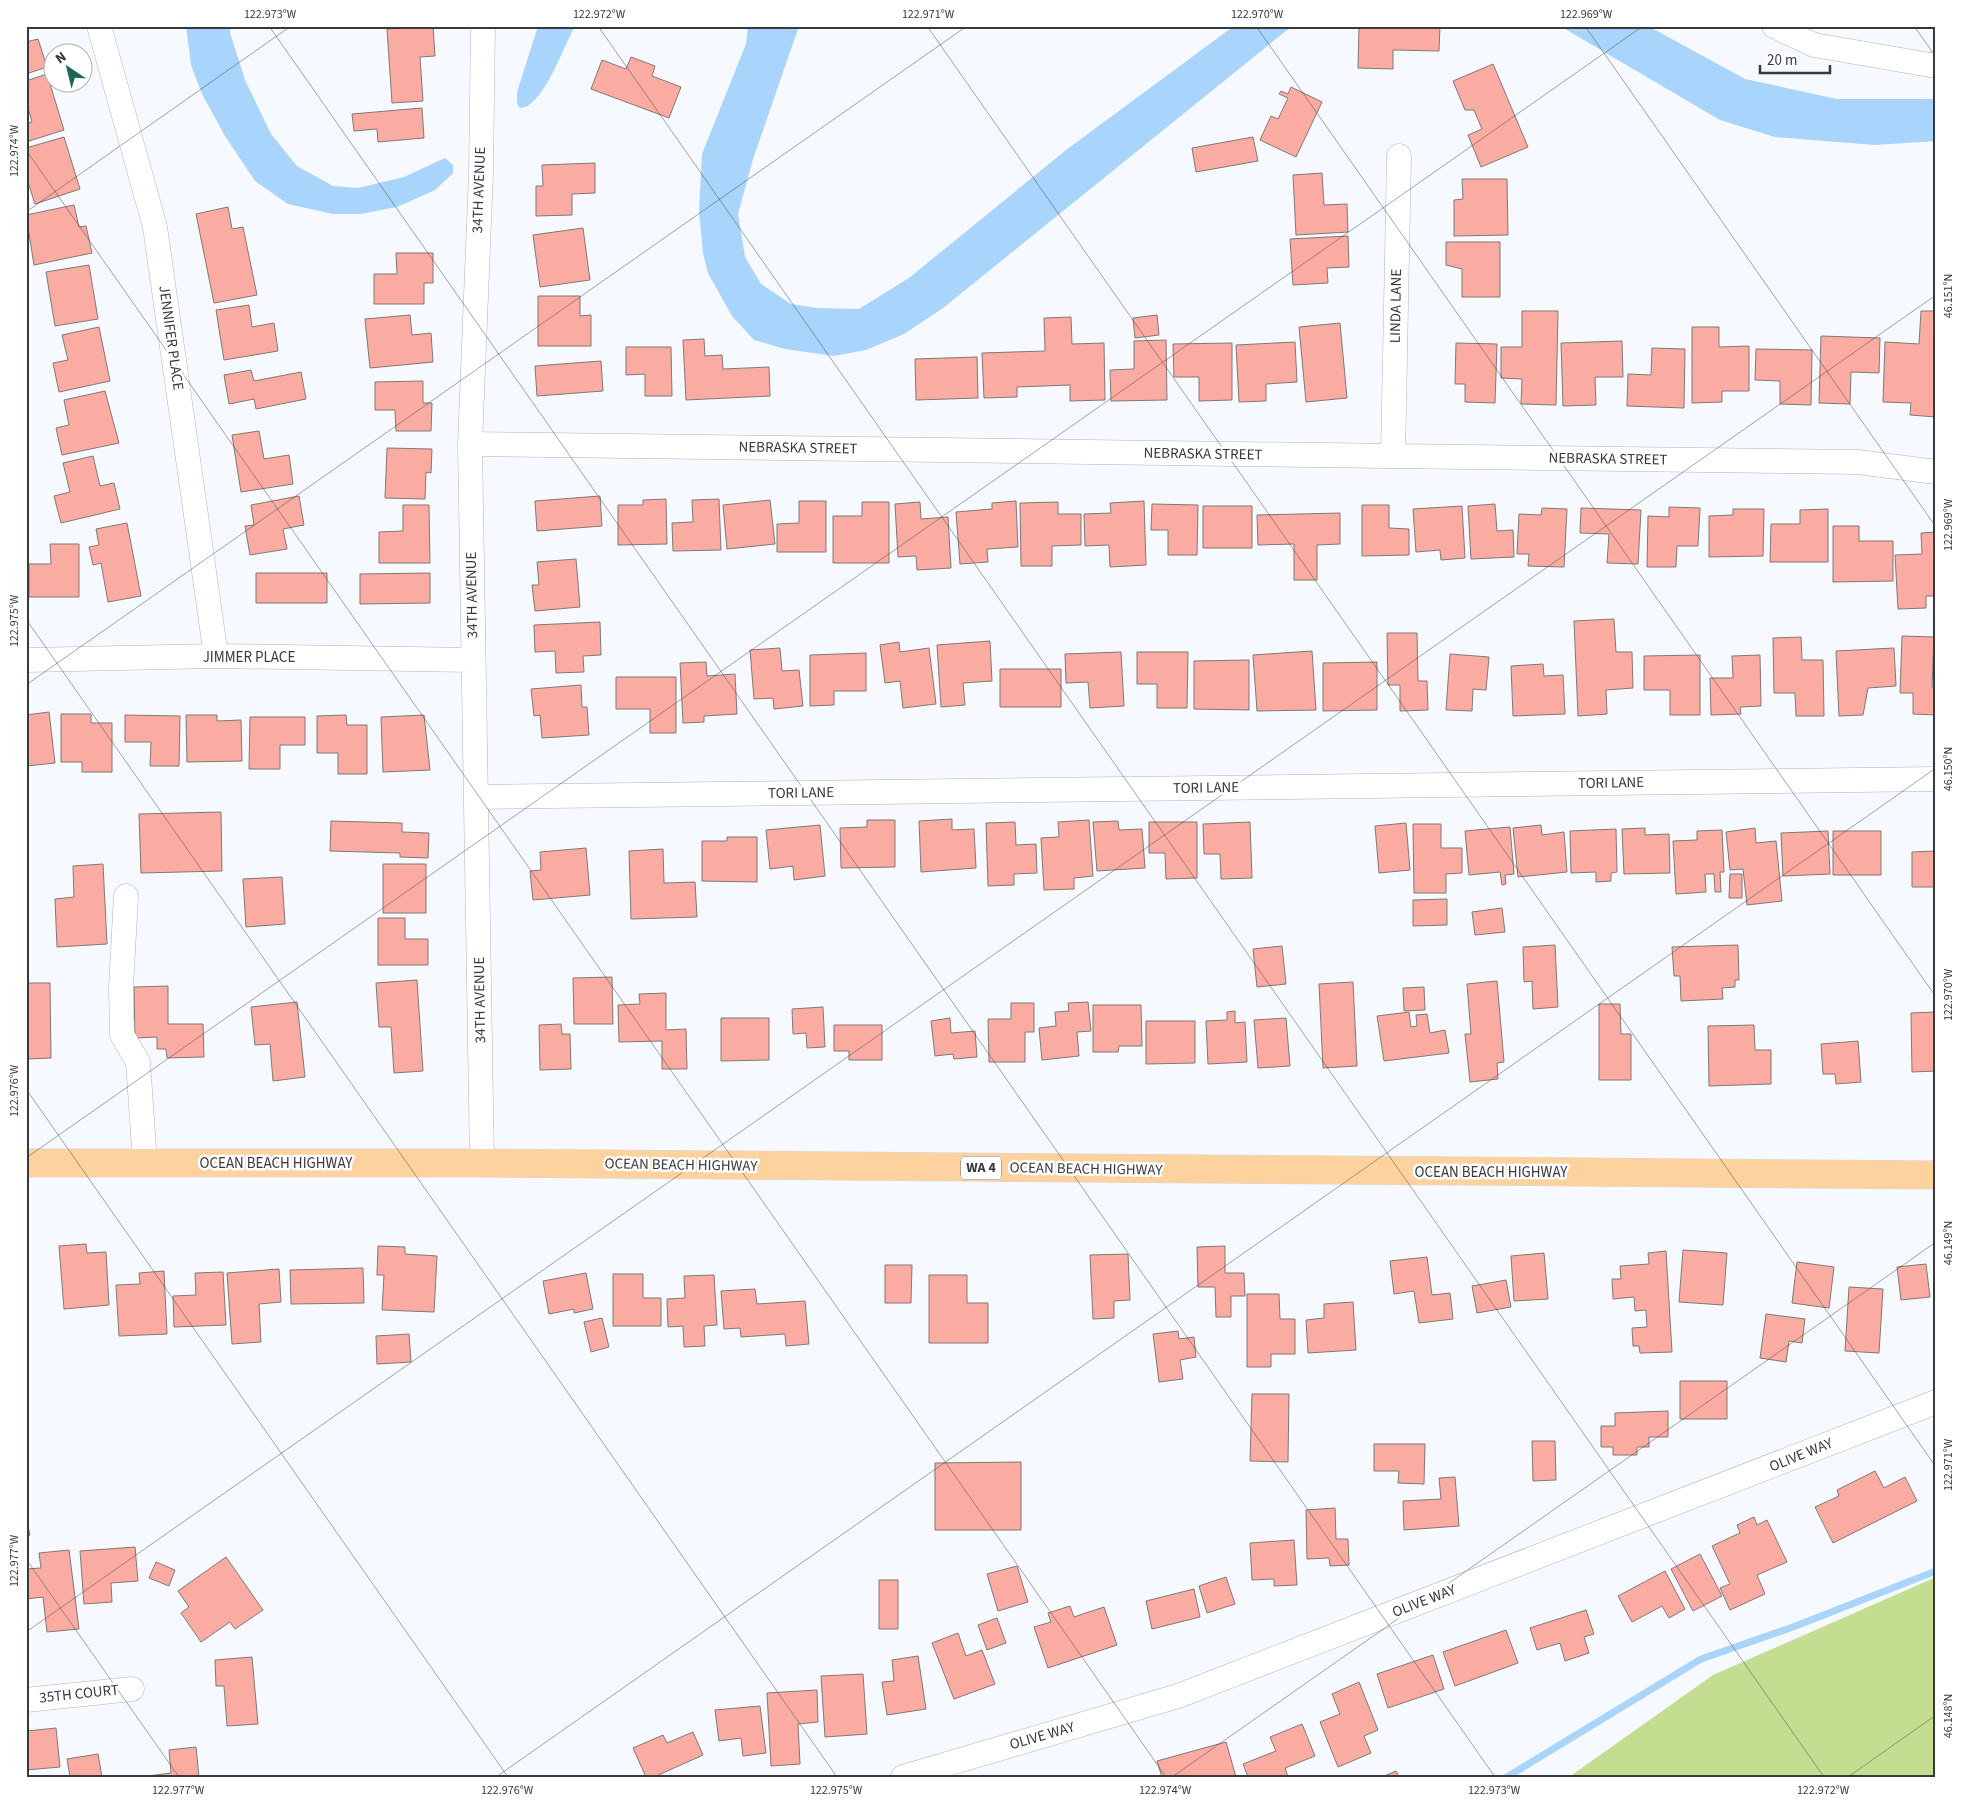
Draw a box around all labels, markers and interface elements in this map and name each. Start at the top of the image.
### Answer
text: 122.973°W [244,6,297,23]
text: 122.972°W [573,6,626,23]
text: 122.971°W [902,6,955,23]
text: 122.970°W [1231,6,1284,23]
text: 122.969°W [1560,6,1613,23]
north arrow [42,42,92,92]
scale bar [1760,42,1830,74]
text: N [52,47,71,69]
text: 20 m [1767,50,1797,71]
text: 122.974°W [6,124,23,177]
street label: 34TH AVENUE [467,146,491,234]
street label: LINDA LANE [1385,269,1407,343]
text: 46.151°N [1940,274,1957,318]
street label: JENNIFER PLACE [153,284,189,392]
street label: NEBRASKA STREET [738,436,858,460]
street label: NEBRASKA STREET [1143,442,1263,466]
street label: NEBRASKA STREET [1548,447,1668,471]
text: 122.969°W [1940,498,1957,551]
street label: 34TH AVENUE [461,551,483,638]
text: 122.975°W [6,594,23,647]
street label: JIMMER PLACE [203,647,295,668]
text: 46.150°N [1940,747,1957,791]
street label: TORI LANE [1578,772,1644,794]
street label: TORI LANE [1173,777,1239,799]
street label: TORI LANE [768,782,834,804]
street label: 34TH AVENUE [469,956,491,1043]
text: 122.970°W [1940,968,1957,1021]
text: 122.976°W [6,1064,23,1117]
street label: OCEAN BEACH HIGHWAY [200,1153,353,1174]
street label: OCEAN BEACH HIGHWAY [604,1153,759,1177]
road number: WA 4 [961,1156,1001,1180]
street label: OCEAN BEACH HIGHWAY [1009,1157,1164,1181]
street label: OCEAN BEACH HIGHWAY [1415,1162,1568,1183]
text: 46.149°N [1940,1221,1957,1265]
street label: OLIVE WAY [1766,1432,1837,1477]
text: 122.971°W [1940,1438,1957,1491]
text: 122.977°W [6,1534,23,1587]
street label: OLIVE WAY [1389,1579,1460,1623]
street label: 35TH COURT [38,1679,120,1709]
text: 46.148°N [1940,1694,1957,1738]
street label: OLIVE WAY [1007,1716,1078,1755]
text: 122.977°W [152,1782,205,1799]
text: 122.976°W [481,1782,534,1799]
text: 122.975°W [810,1782,863,1799]
text: 122.974°W [1139,1782,1192,1799]
text: 122.973°W [1468,1782,1521,1799]
text: 122.972°W [1797,1782,1850,1799]

